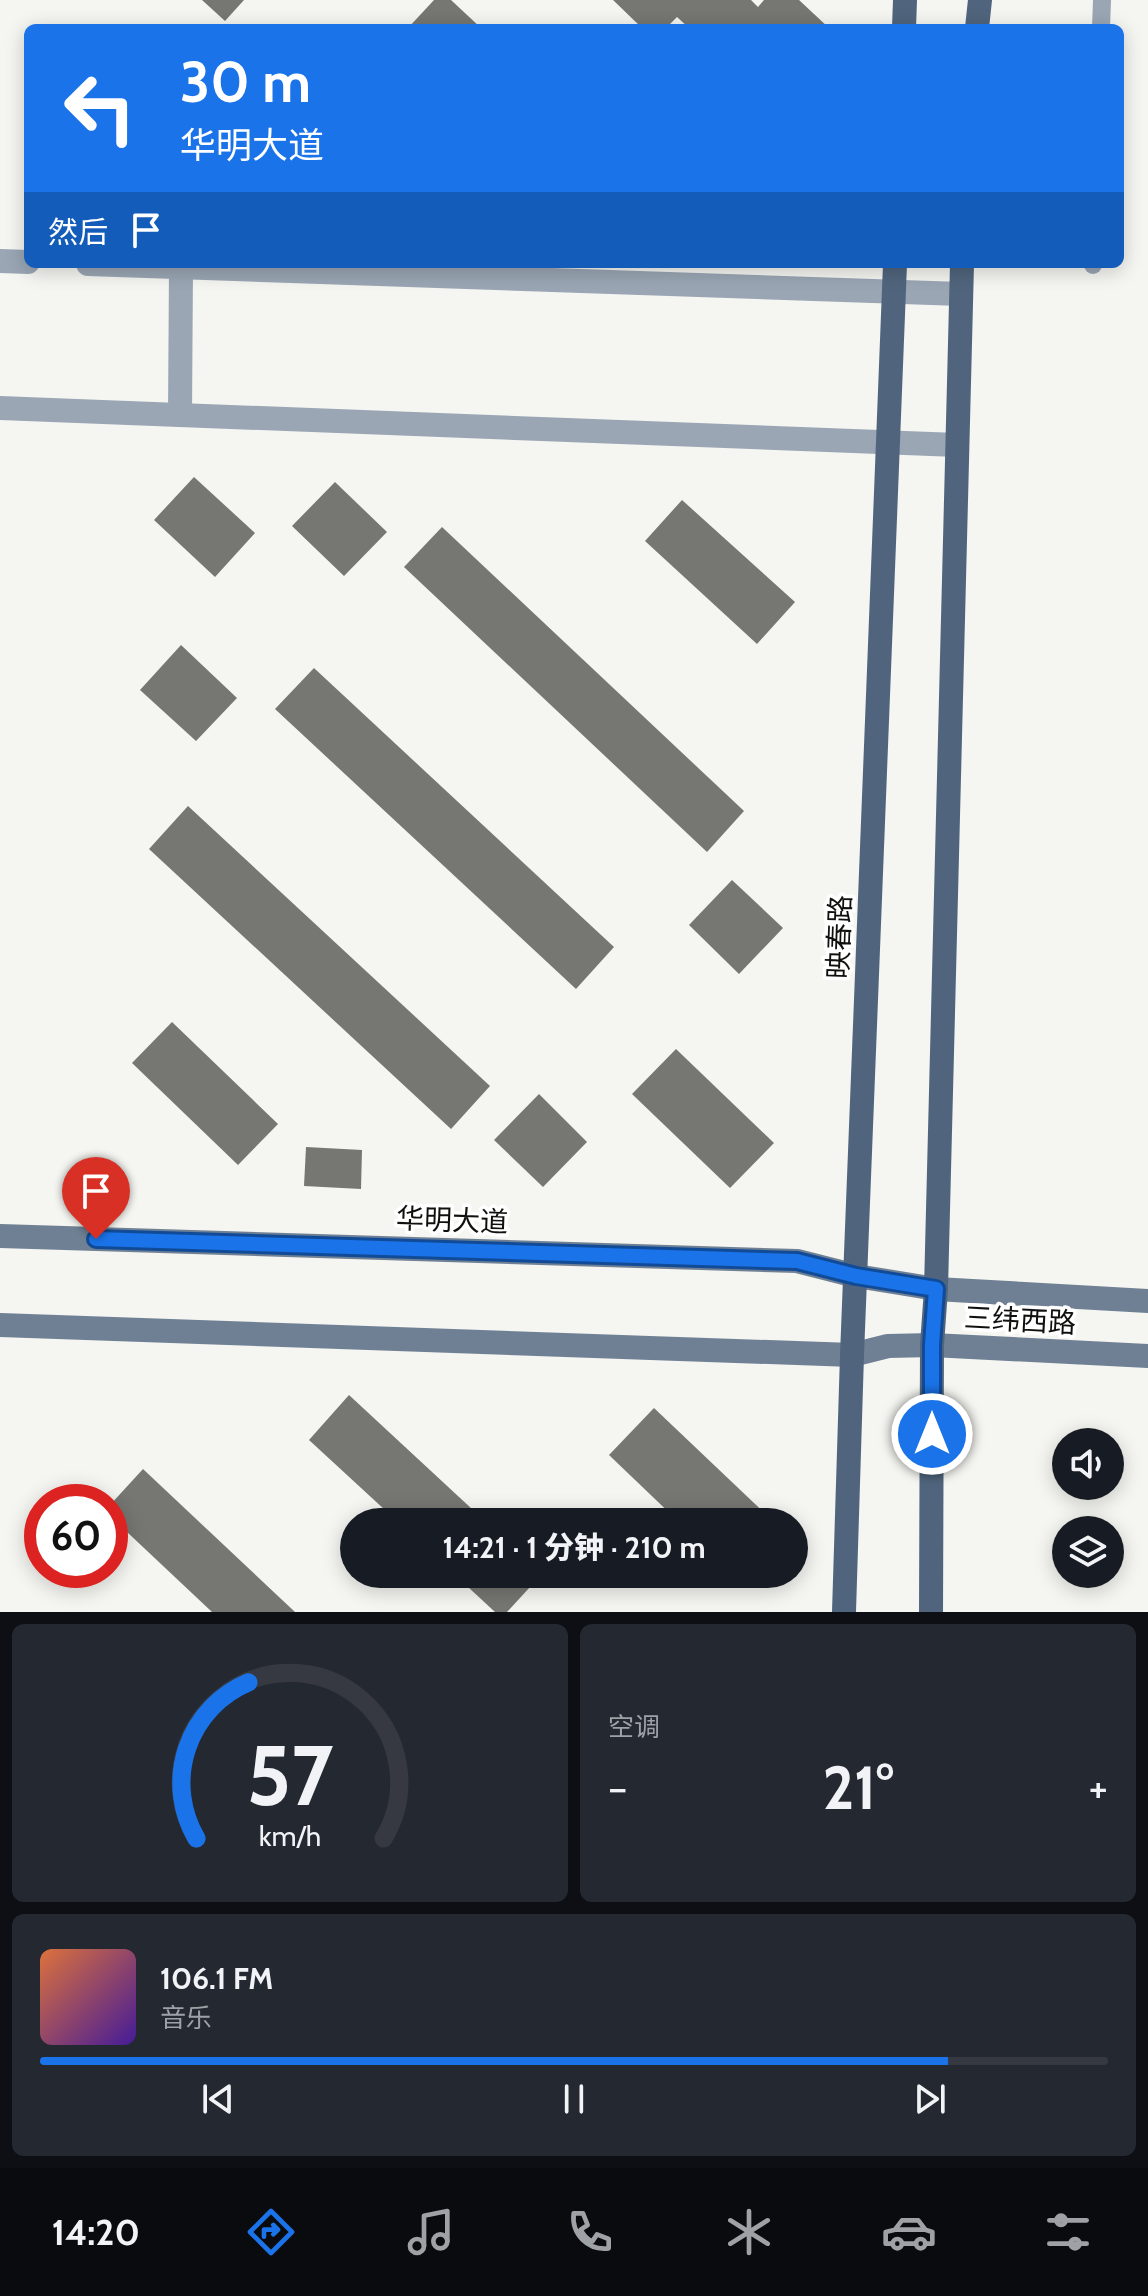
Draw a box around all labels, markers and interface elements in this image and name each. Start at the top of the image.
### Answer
text: 30 m [180,48,311,116]
icon: left [48,56,152,160]
text: 华明大道 [180,123,324,167]
icon: arrive [124,208,168,252]
text: 然后 [48,214,108,251]
street label: 映春路 [821,894,857,980]
pin [62,1157,130,1239]
icon: arrive [74,1169,118,1213]
street label: 华明大道 [395,1201,509,1239]
street label: 三纬西路 [963,1300,1077,1340]
position arrow [890,1392,974,1476]
map controls [1052,1428,1124,1588]
button: sound [1052,1428,1124,1500]
speed limit sign: 60 [24,1484,128,1588]
button: layers [1052,1516,1124,1588]
text: 14:21 · 1 分钟 · 210 m [443,1529,705,1566]
text: 空调 [608,1711,660,1743]
text: 57 [246,1725,334,1826]
text: 21° [822,1751,894,1824]
text: − [608,1761,627,1814]
text: + [1089,1761,1108,1814]
text: km/h [259,1818,321,1853]
text: 106.1 FM [160,1960,273,1997]
text: 音乐 [160,2002,212,2034]
icon: previous [196,2077,240,2121]
icon: pause [552,2077,596,2121]
icon: next [908,2077,952,2121]
icon: directions [243,2204,299,2260]
icon: music [403,2204,459,2260]
icon: phone [562,2204,618,2260]
icon: climate [721,2204,777,2260]
icon: car [881,2204,937,2260]
icon: filters [1040,2204,1096,2260]
text: 14:20 [52,2210,140,2254]

